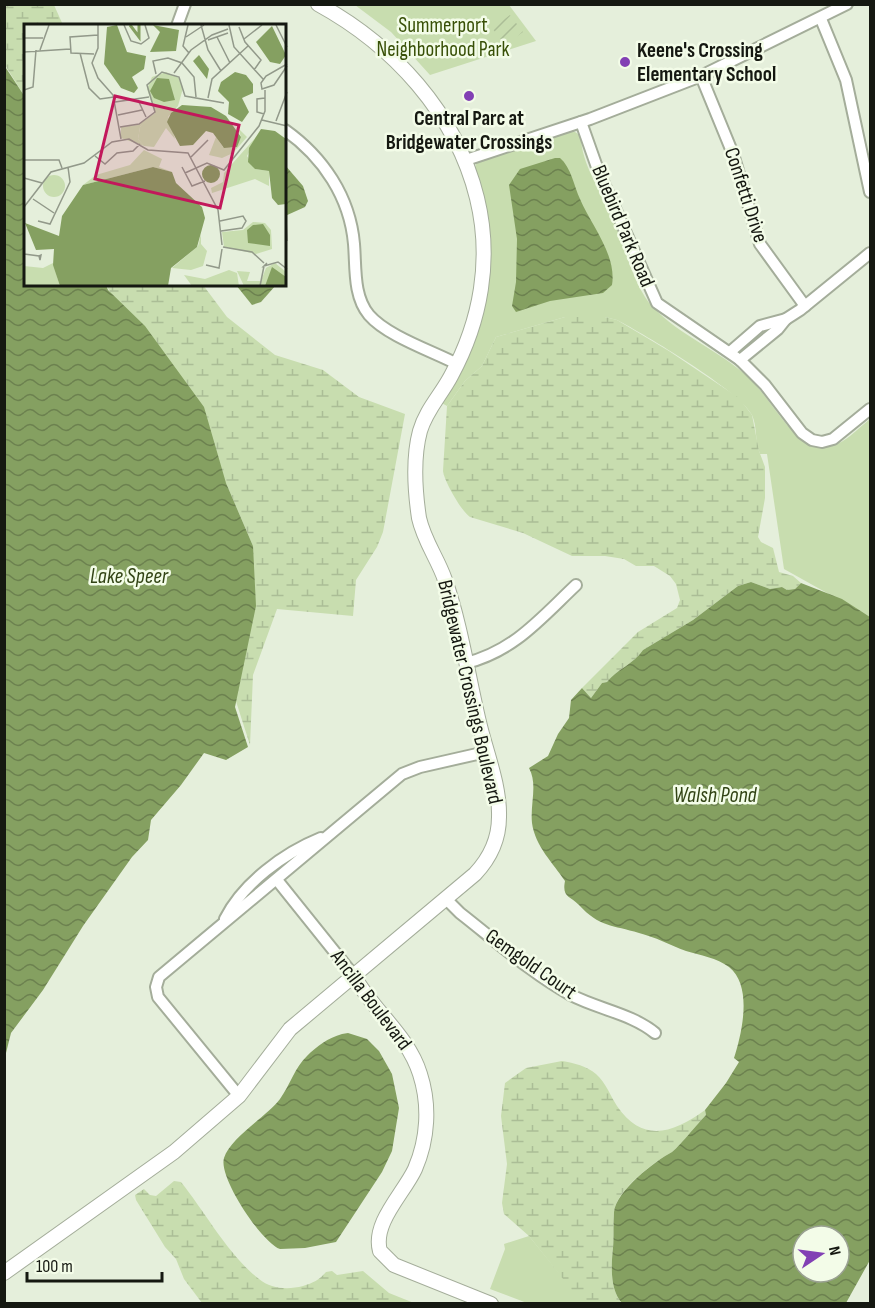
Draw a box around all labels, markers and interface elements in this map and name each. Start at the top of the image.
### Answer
park label: Summerport Neighborhood Park [376,13,510,62]
inset map [24,24,286,286]
place label: Keene's Crossing Elementary School [637,38,776,87]
marker: Keene's Crossing Elementary School [618,55,632,69]
marker: Central Parc at Bridgewater Crossings [462,89,476,103]
place label: Central Parc at Bridgewater Crossings [386,106,552,155]
street label: Confetti Drive [719,144,773,246]
street label: Bluebird Park Road [586,161,660,291]
water label: Lake Speer [90,563,169,590]
street label: Bridgewater Crossings Boulevard [432,578,508,806]
water label: Walsh Pond [673,782,758,809]
street label: Gemgold Court [481,923,581,1005]
street label: Ancilla Boulevard [325,944,417,1055]
north arrow [791,1224,851,1284]
scale bar [27,1245,162,1283]
text: N [824,1245,844,1257]
text: 100 m [36,1256,73,1277]

